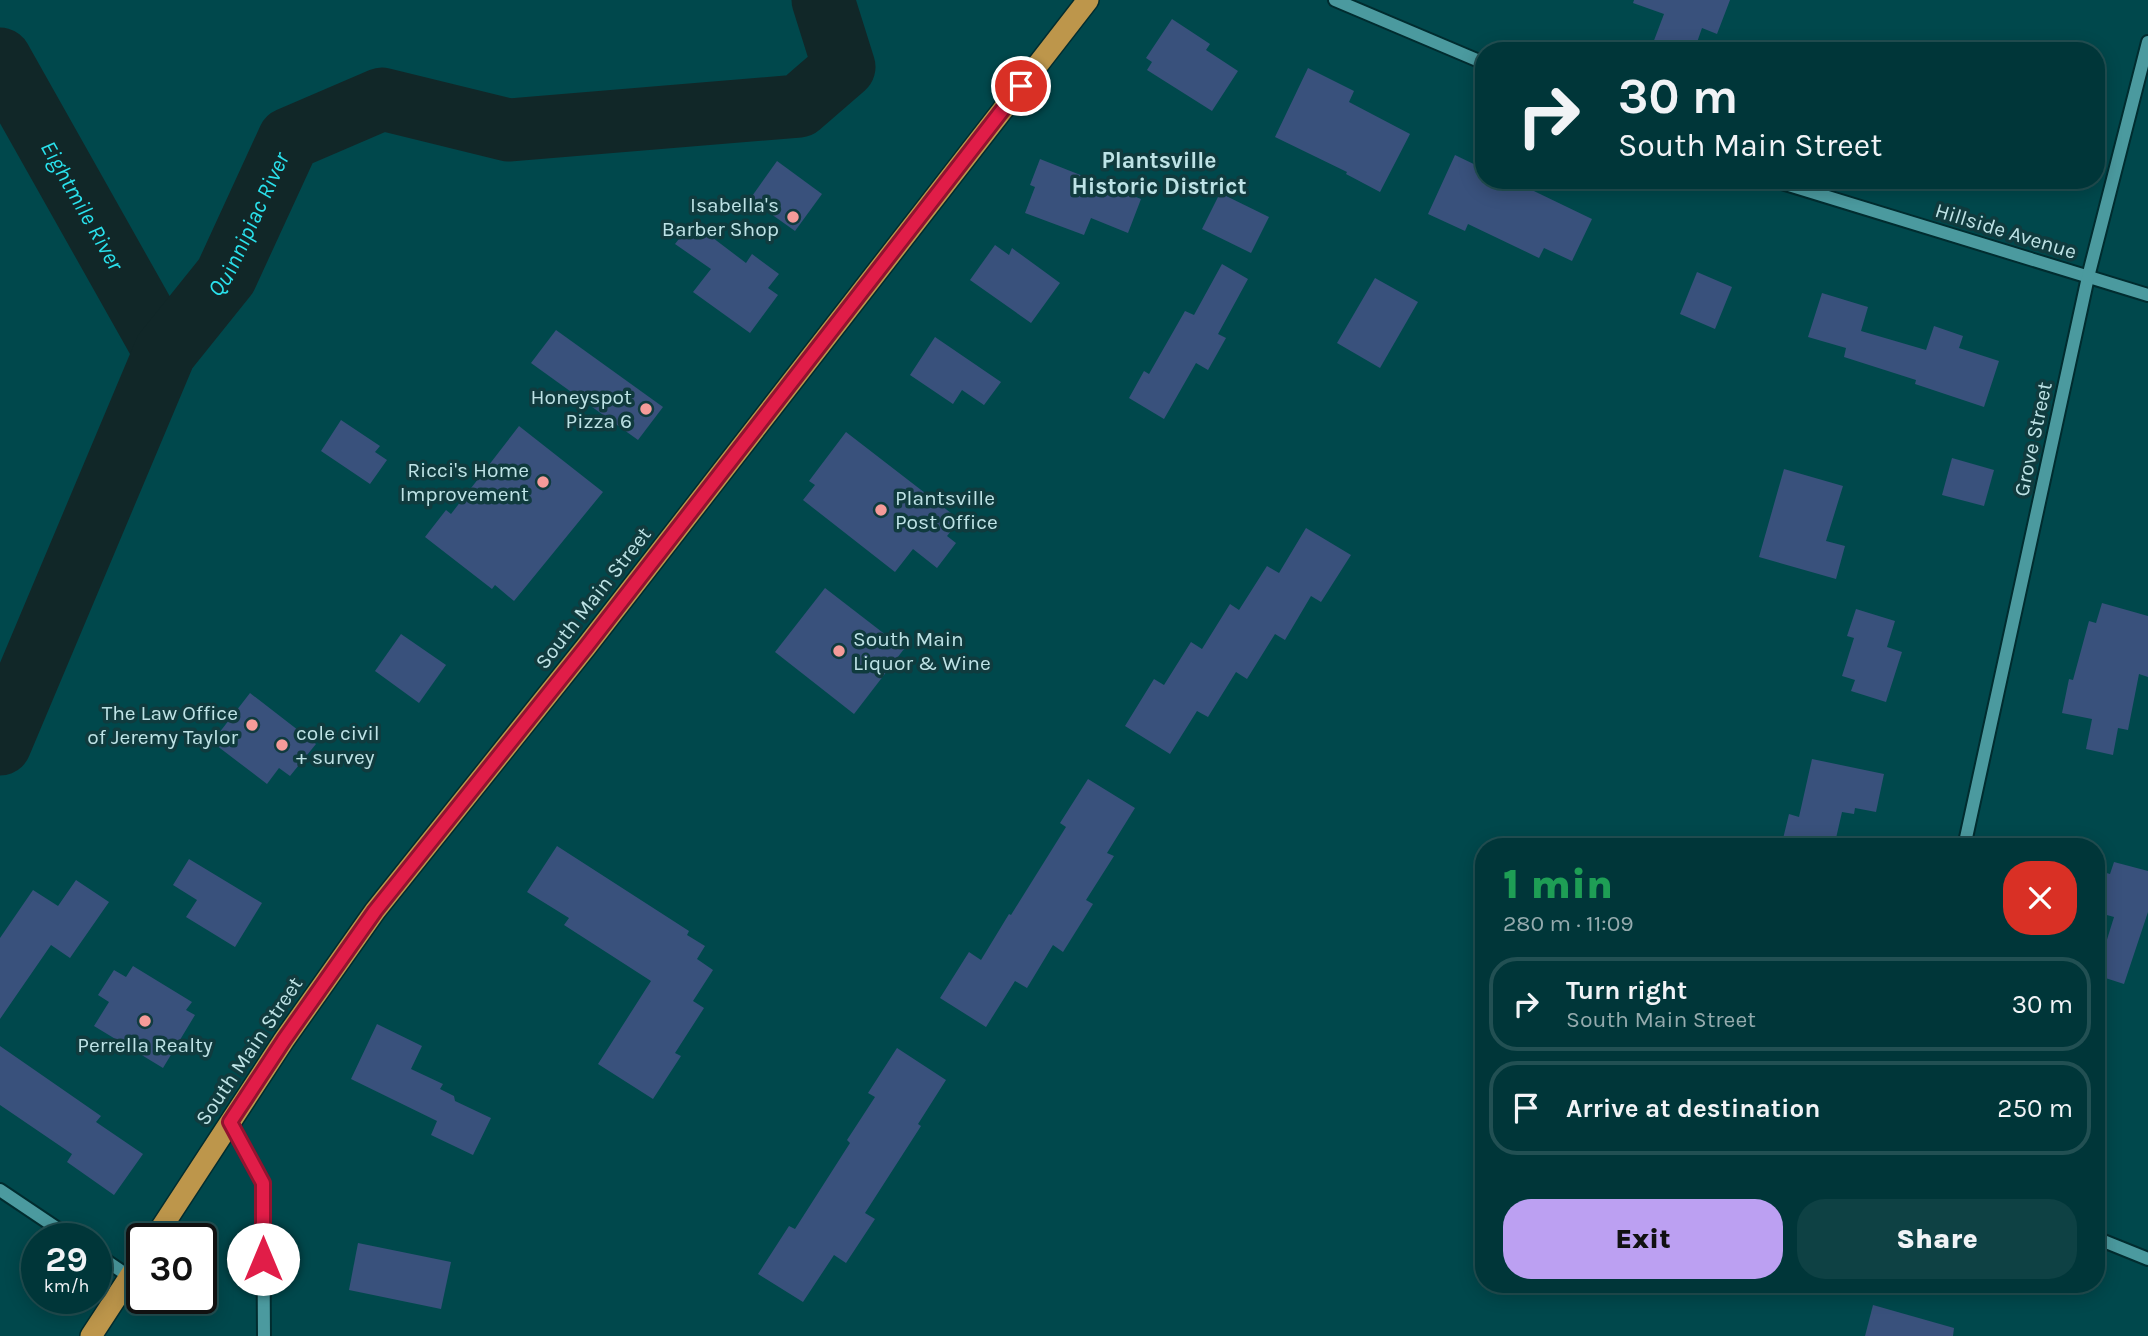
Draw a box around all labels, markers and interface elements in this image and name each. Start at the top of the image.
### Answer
pin [991,56,1051,116]
icon: arrive [1002,67,1040,105]
text: 30 m [1618,68,1738,125]
icon: right [1503,70,1594,161]
text: South Main Street [1618,127,1882,164]
water label: Eightmile River [35,136,130,276]
water label: Quinnipiac River [202,147,295,302]
district label: Plantsville Historic District [1072,147,1246,200]
place label: Isabella's Barber Shop [662,193,779,241]
street label: Hillside Avenue [1932,198,2080,264]
marker: Isabella's Barber Shop [785,209,801,225]
street label: Grove Street [2009,379,2057,499]
place label: Honeyspot Pizza 6 [531,385,632,433]
marker: Honeyspot Pizza 6 [638,401,654,417]
place label: Ricci's Home Improvement [400,458,529,506]
marker: Ricci's Home Improvement [535,474,551,490]
place label: Plantsville Post Office [895,486,998,534]
marker: Plantsville Post Office [873,502,889,518]
street label: South Main Street [530,522,656,674]
place label: South Main Liquor & Wine [853,627,991,675]
marker: South Main Liquor & Wine [831,643,847,659]
place label: The Law Office of Jeremy Taylor [87,701,238,749]
marker: The Law Office of Jeremy Taylor [244,717,260,733]
place label: cole civil + survey [296,721,380,769]
marker: cole civil + survey [274,737,290,753]
text: 1 min [1503,859,1613,909]
button: close [2003,861,2077,935]
text: 280 m · 11:09 [1503,910,1634,937]
street label: South Main Street [191,972,307,1130]
text: Turn right [1566,975,1687,1006]
icon: right [1507,985,1545,1023]
text: 30 m [2012,989,2073,1020]
text: South Main Street [1566,1006,1756,1033]
marker: Perrella Realty [137,1013,153,1029]
place label: Perrella Realty [77,1033,213,1057]
icon: arrive [1507,1089,1545,1127]
text: Arrive at destination [1566,1093,1820,1124]
text: 250 m [1997,1093,2073,1124]
button: Exit [1503,1199,1783,1279]
button: Share [1797,1199,2077,1279]
position arrow [226,1222,300,1296]
speed limit sign: 30 [126,1223,217,1314]
text: 29 [45,1239,88,1280]
text: km/h [44,1275,89,1297]

